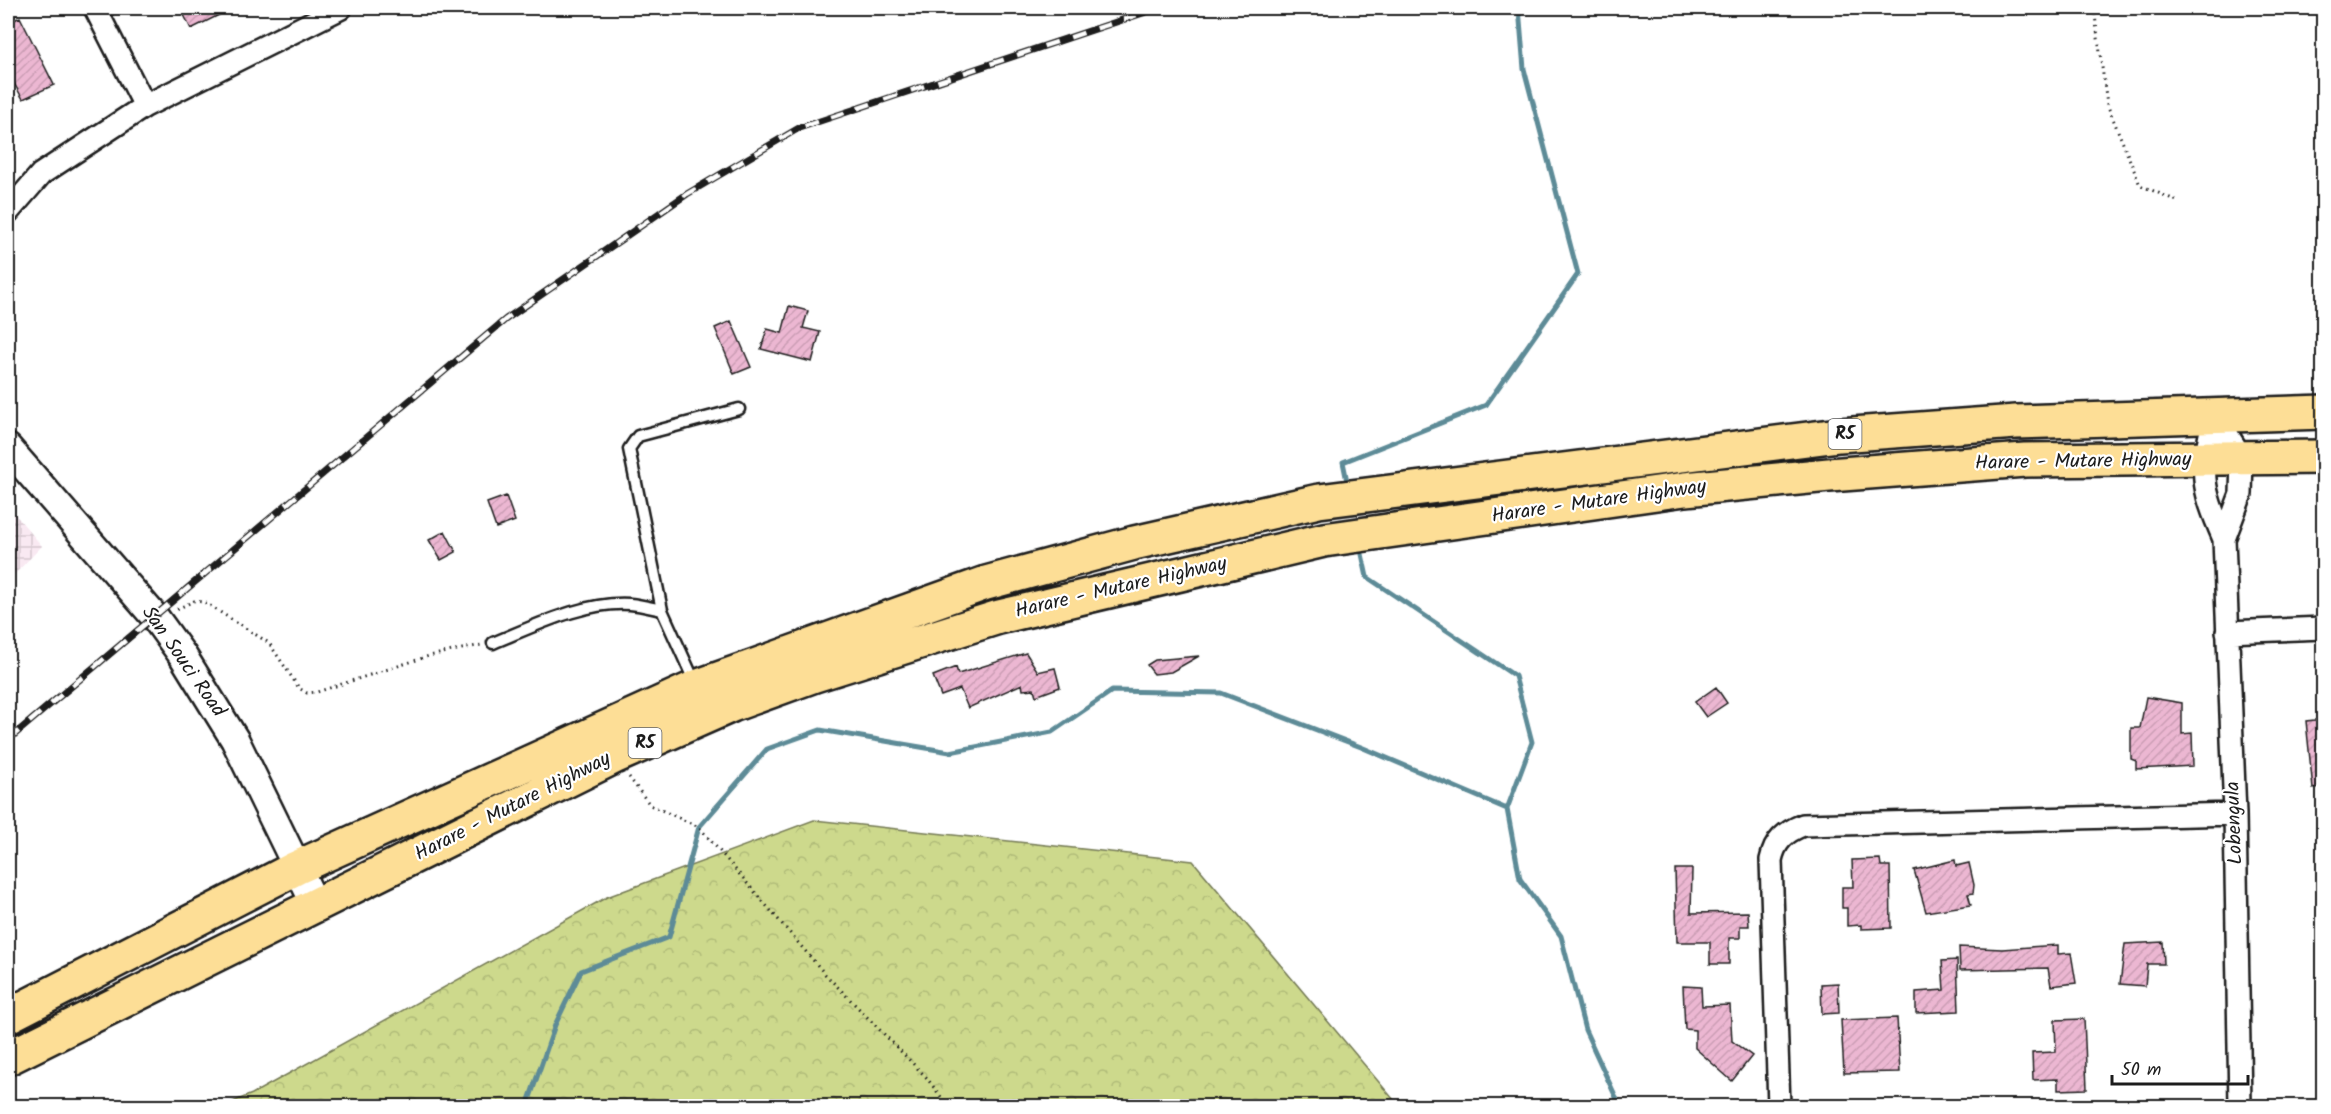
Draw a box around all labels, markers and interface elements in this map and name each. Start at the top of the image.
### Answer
road number: R5 [1828,419,1862,449]
street label: Harare - Mutare Highway [1975,444,2192,480]
street label: Harare - Mutare Highway [1490,471,1709,533]
street label: Harare - Mutare Highway [1012,548,1231,628]
street label: San Souci Road [133,600,234,725]
road number: R5 [628,728,662,758]
street label: Harare - Mutare Highway [409,743,617,870]
street label: Lobengula [2218,781,2252,865]
scale bar [2112,1048,2248,1086]
text: 50 m [2121,1056,2161,1085]

